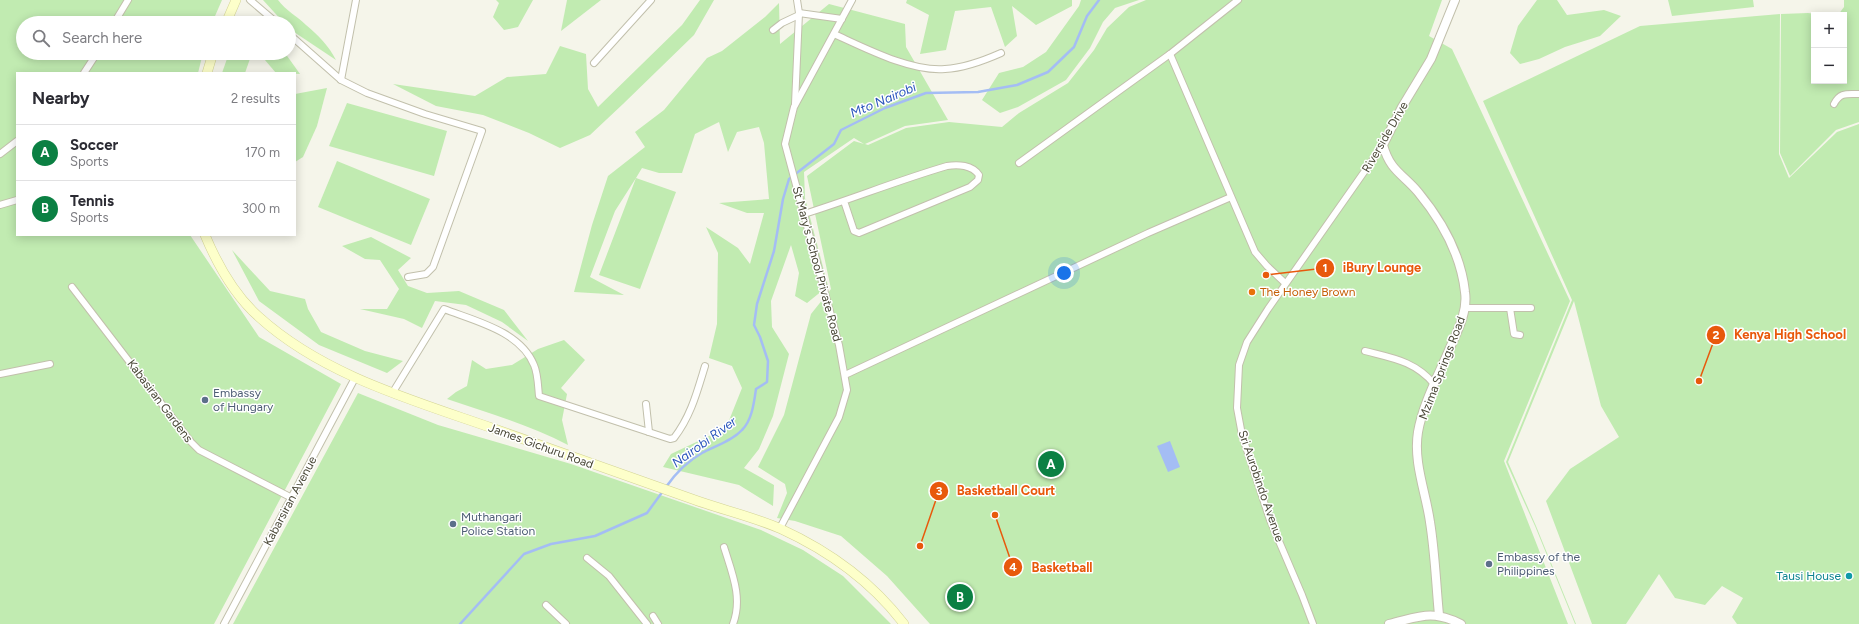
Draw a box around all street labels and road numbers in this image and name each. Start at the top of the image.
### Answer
street label: Riverside Drive [1359,99,1411,175]
street label: St Mary's School Private Road [790,185,844,343]
street label: Mzima Springs Road [1416,314,1468,422]
street label: Kabasiran Gardens [124,357,196,445]
street label: James Gichuru Road [487,420,595,472]
street label: Sri Aurobindo Avenue [1235,428,1287,544]
street label: Kabarsiran Avenue [260,453,320,548]

